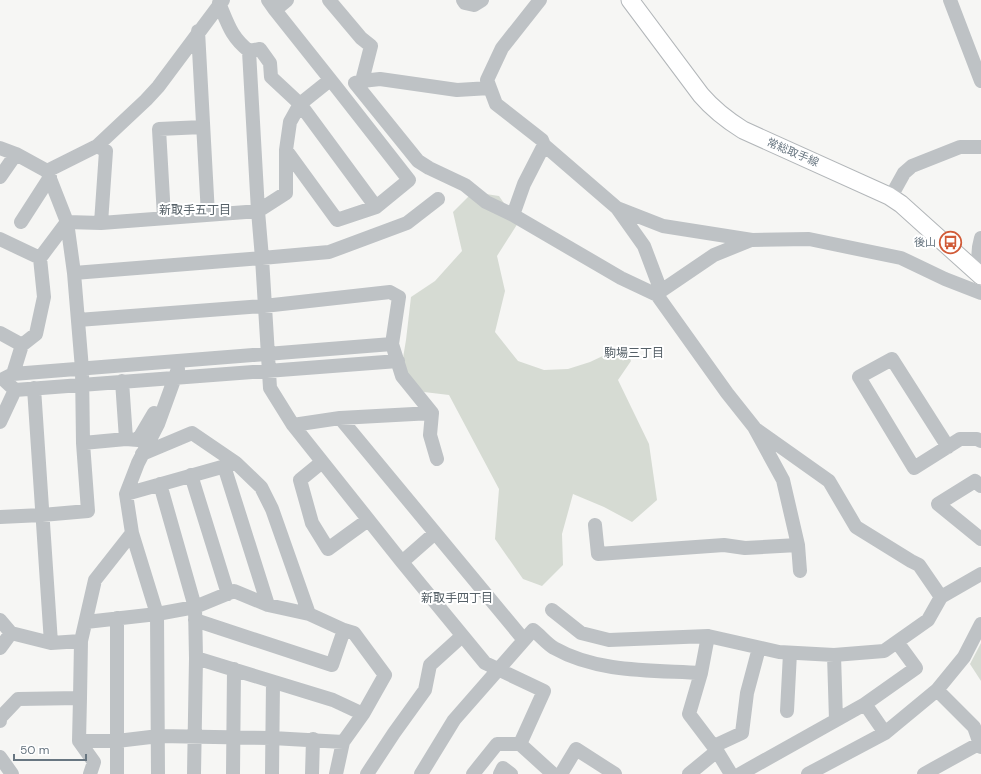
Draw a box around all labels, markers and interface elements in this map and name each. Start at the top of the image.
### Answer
street label: 常総取手線 [765,135,821,169]
district label: 新取手五丁目 [159,202,231,218]
bus stop icon: 後山 [938,229,964,255]
place label: 後山 [914,235,936,249]
district label: 駒場三丁目 [604,345,664,361]
district label: 新取手四丁目 [421,590,493,606]
scale bar [14,736,86,762]
text: 50 m [20,742,49,758]

